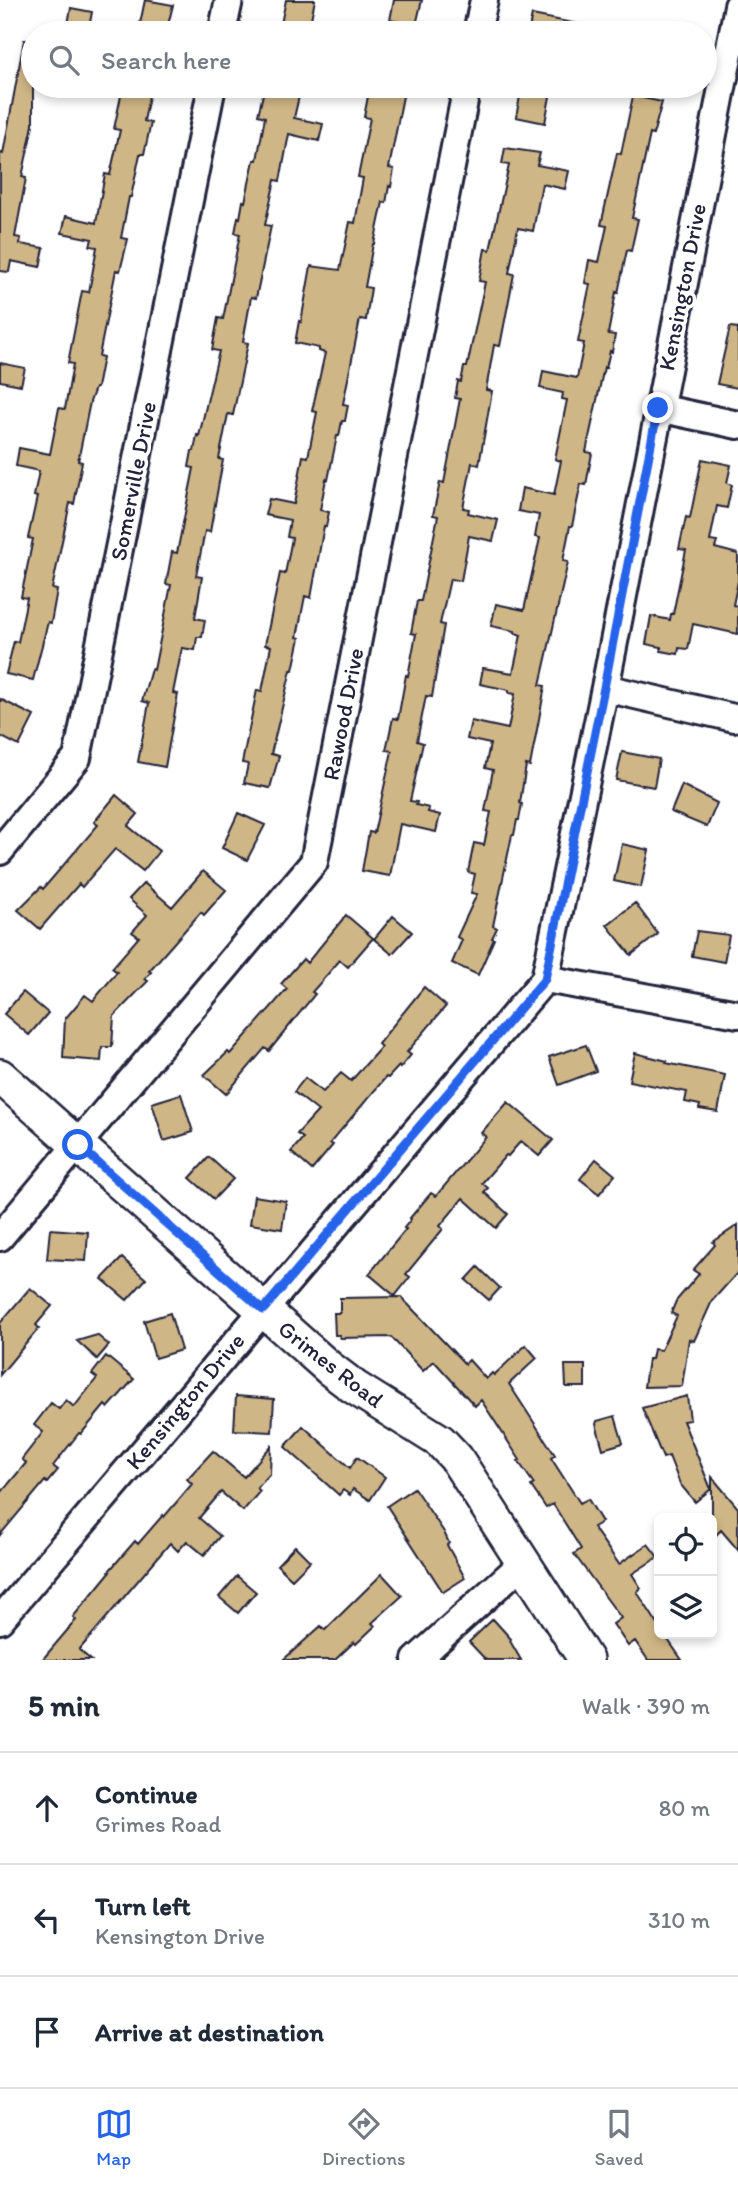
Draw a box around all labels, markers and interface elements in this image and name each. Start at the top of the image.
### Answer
search box [21,21,717,98]
icon: search [45,41,83,79]
text: Search here [101,44,231,76]
street label: Kensington Drive [652,201,712,373]
route end [642,392,673,423]
street label: Somerville Drive [104,399,162,563]
street label: Rawood Drive [316,645,370,783]
route start [62,1129,93,1160]
street label: Grimes Road [273,1314,390,1414]
street label: Kensington Drive [120,1327,250,1475]
map controls [654,1513,717,1639]
button: locate [654,1513,717,1576]
button: layers [654,1576,717,1639]
text: 5 min [28,1687,99,1724]
text: Walk · 390 m [582,1692,710,1720]
text: Continue [95,1778,198,1810]
icon: ahead [28,1789,66,1827]
text: 80 m [659,1794,710,1822]
text: Grimes Road [95,1810,221,1838]
text: Turn left [95,1890,191,1922]
icon: left [28,1901,66,1939]
text: 310 m [648,1906,710,1934]
text: Kensington Drive [95,1922,265,1950]
icon: arrive [28,2013,66,2051]
text: Arrive at destination [95,2016,324,2048]
tab: Map [95,2105,133,2170]
tab: Directions [322,2105,406,2170]
tab: Saved [595,2105,643,2170]

